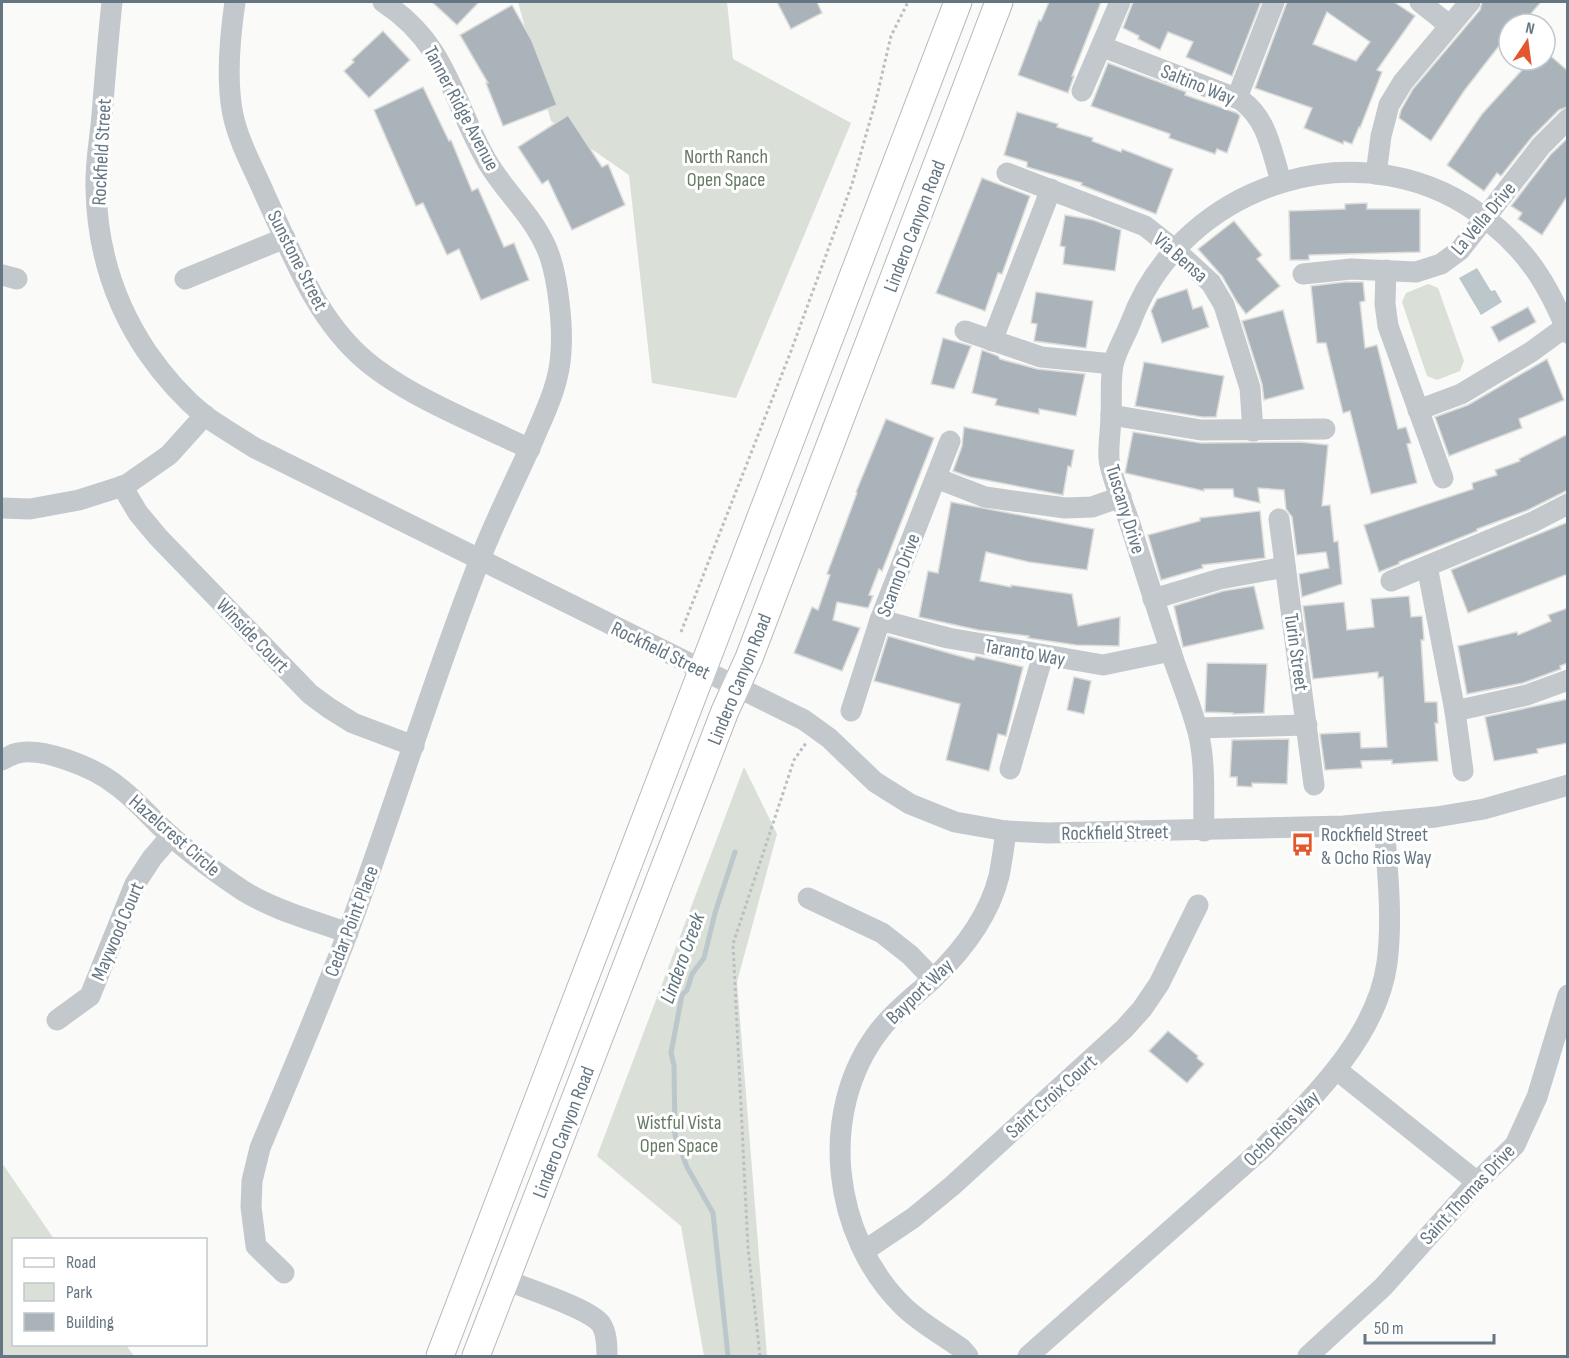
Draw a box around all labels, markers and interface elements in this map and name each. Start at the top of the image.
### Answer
north arrow [1497,12,1557,72]
text: N [1524,19,1536,39]
street label: Tanner Ridge Avenue [418,42,504,175]
street label: Saltino Way [1157,59,1238,111]
street label: Rockfield Street [87,98,117,206]
park label: North Ranch Open Space [684,145,768,192]
street label: Lindero Canyon Road [879,157,951,296]
street label: La Vella Drive [1446,177,1521,260]
street label: Sunstone Street [262,206,333,314]
street label: Via Bensa [1148,228,1212,288]
street label: Tuscany Drive [1100,462,1150,557]
street label: Scanno Drive [872,530,926,621]
street label: Winside Court [211,594,294,678]
street label: Lindero Canyon Road [703,610,777,749]
street label: Turin Street [1279,612,1313,693]
street label: Rockfield Street [607,617,714,685]
street label: Taranto Way [983,634,1067,672]
street label: Hazelcrest Circle [124,790,225,882]
street label: Rockfield Street [1061,820,1169,846]
place label: Rockfield Street & Ocho Rios Way [1321,823,1432,870]
bus stop icon: Rockfield Street & Ocho Rios Way [1290,832,1316,858]
street label: Cedar Point Place [320,863,384,980]
street label: Maywood Court [86,879,149,984]
water label: Lindero Creek [655,909,711,1007]
street label: Bayport Way [881,954,958,1029]
street label: Saint Croix Court [1001,1050,1102,1144]
street label: Lindero Canyon Road [528,1063,600,1202]
street label: Ocho Rios Way [1239,1086,1325,1172]
park label: Wistful Vista Open Space [637,1111,721,1158]
street label: Saint Thomas Drive [1415,1139,1520,1250]
legend [12,1238,207,1346]
text: Road [66,1252,96,1273]
text: Park [66,1282,92,1303]
scale bar [1365,1307,1494,1345]
text: Building [66,1312,114,1333]
text: 50 m [1374,1318,1404,1339]

